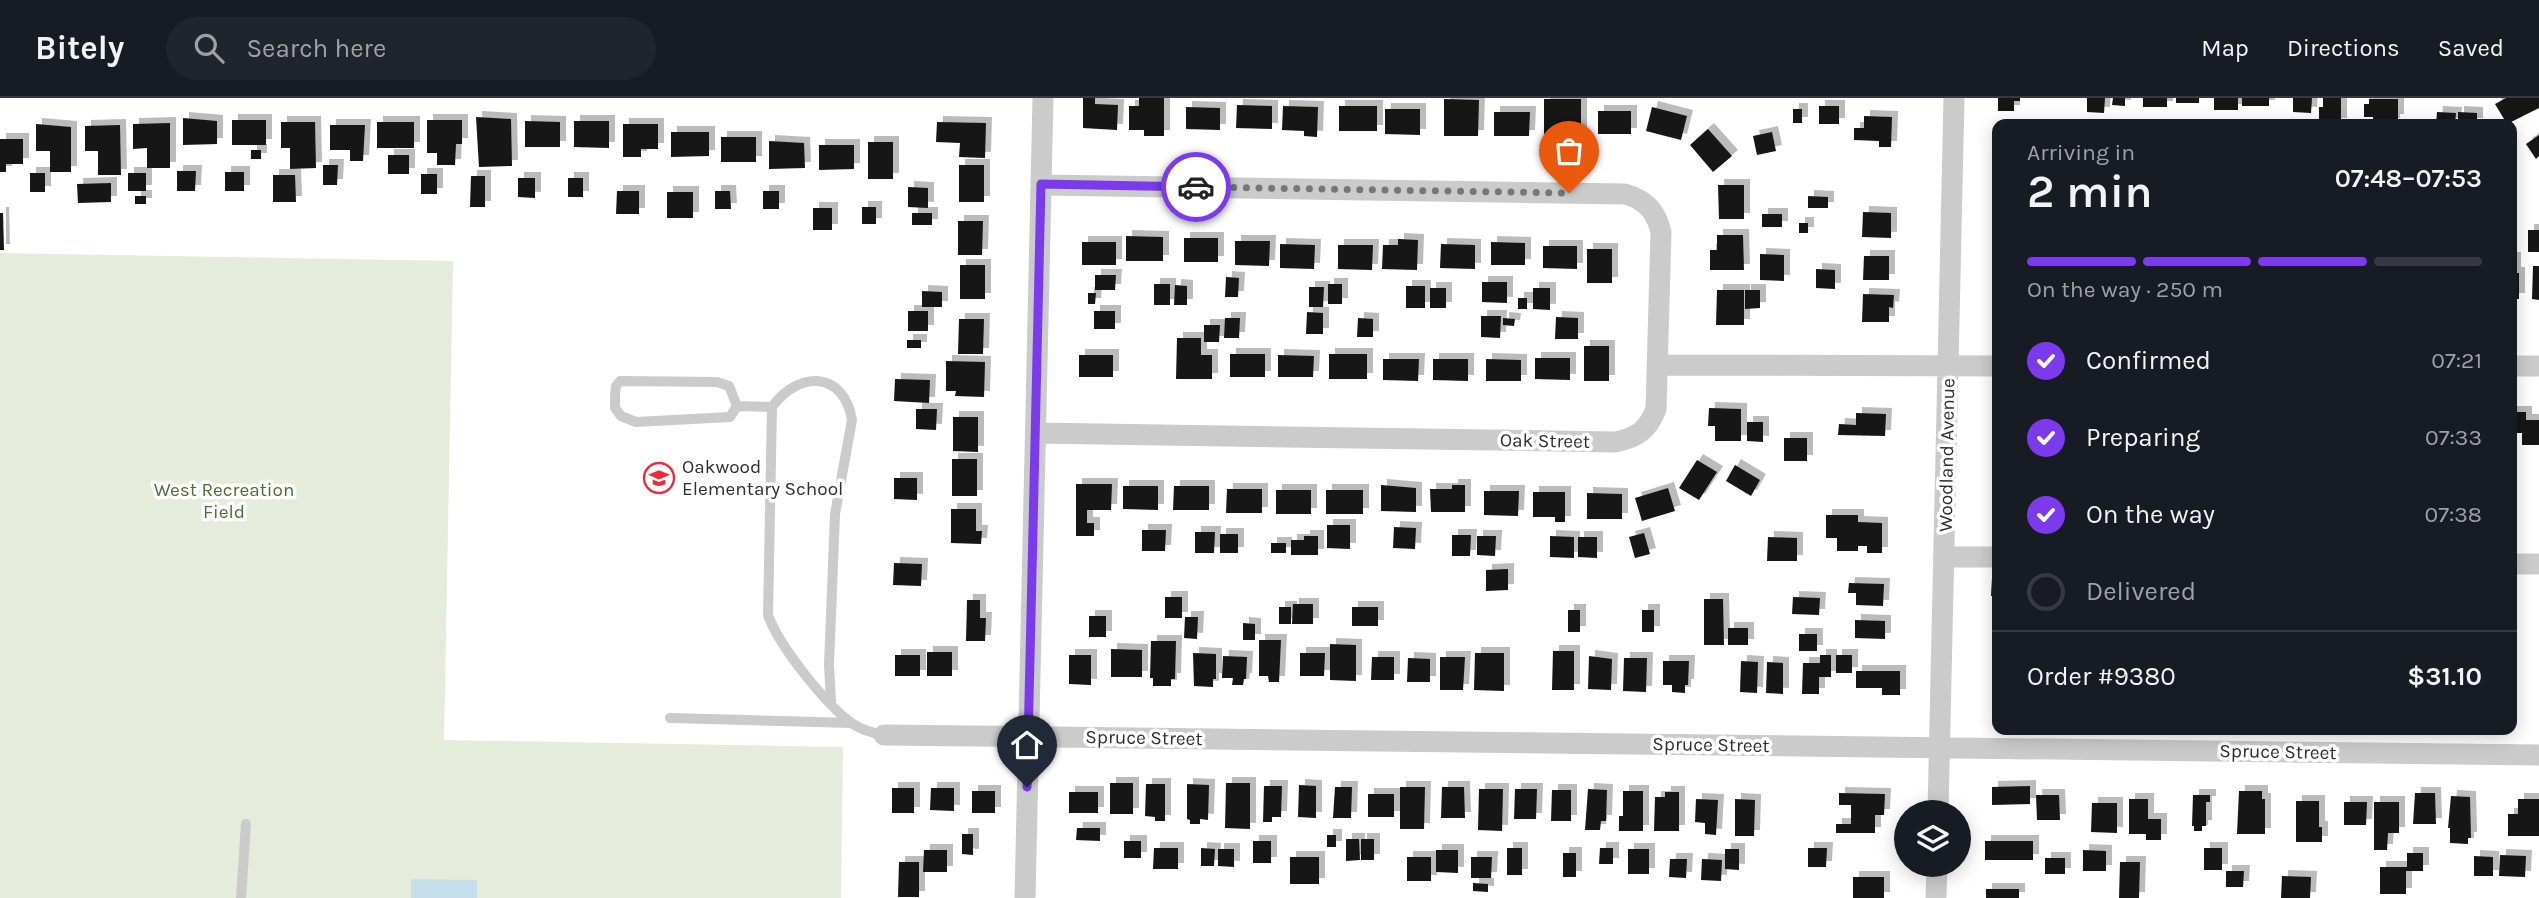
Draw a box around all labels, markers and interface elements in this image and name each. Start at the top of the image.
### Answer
search box [166,17,656,80]
text: Bitely [35,29,124,67]
icon: search [190,29,228,67]
text: Search here [246,33,386,64]
text: Map [2201,34,2249,62]
text: Directions [2287,34,2400,62]
text: Saved [2438,34,2504,62]
pin [1539,121,1599,193]
icon: bag [1550,132,1588,170]
text: Arriving in [2027,139,2135,166]
courier [1161,152,1231,222]
text: 07:48–07:53 [2335,163,2482,194]
text: 2 min [2027,165,2153,219]
icon: car [1177,168,1215,206]
text: On the way · 250 m [2027,276,2223,303]
icon: check [2027,342,2065,380]
text: Confirmed [2086,345,2211,376]
text: 07:21 [2431,347,2482,374]
street label: Woodland Avenue [1935,378,1959,532]
icon: check [2027,419,2065,457]
text: Preparing [2086,422,2200,453]
text: 07:33 [2425,424,2482,451]
street label: Oak Street [1500,429,1590,453]
place label: Oakwood Elementary School [682,456,843,500]
school or university icon: Oakwood Elementary School [642,461,676,495]
park label: West Recreation Field [154,479,294,523]
icon: check [2027,496,2065,534]
text: On the way [2086,499,2215,530]
text: 07:38 [2425,501,2482,528]
text: Delivered [2086,576,2196,607]
text: Order #9380 [2027,661,2176,692]
text: $31.10 [2407,661,2482,692]
pin [997,715,1057,787]
icon: home [1008,726,1046,764]
street label: Spruce Street [1085,726,1203,750]
street label: Spruce Street [1652,733,1770,757]
street label: Spruce Street [2219,740,2337,764]
map controls [1894,800,1971,877]
button: layers [1894,800,1971,877]

